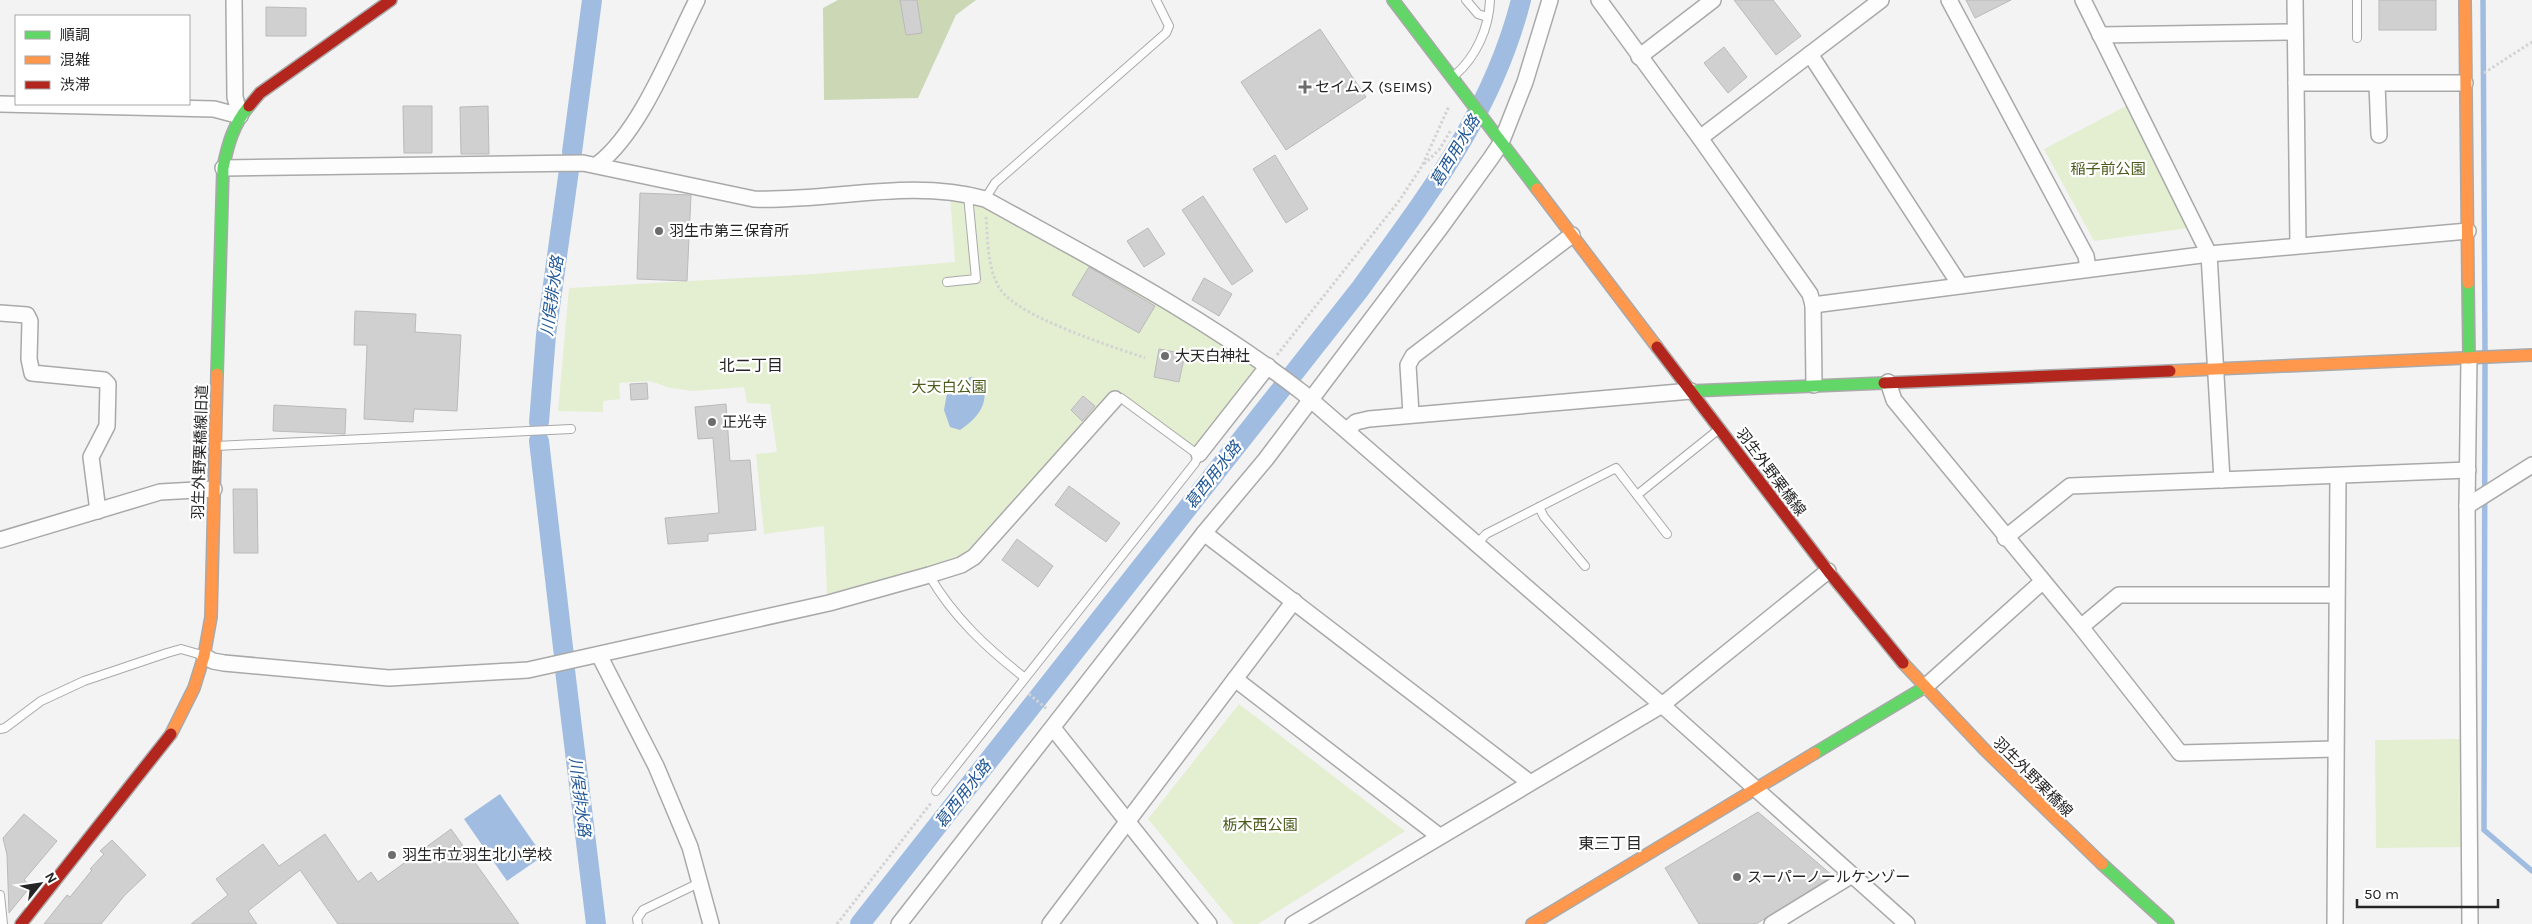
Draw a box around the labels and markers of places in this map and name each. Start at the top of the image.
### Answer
place label: セイムス (SEIMS) [1315,78,1432,96]
marker: セイムス (SEIMS) [1299,81,1311,93]
place label: 羽生市第三保育所 [669,222,789,240]
marker: 羽生市第三保育所 [653,225,665,237]
place label: 大天白神社 [1175,347,1250,365]
marker: 大天白神社 [1159,350,1171,362]
place label: 正光寺 [722,413,767,431]
marker: 正光寺 [706,416,718,428]
place label: 羽生市立羽生北小学校 [402,846,552,864]
marker: 羽生市立羽生北小学校 [386,849,398,861]
place label: スーパーノールケンゾー [1747,868,1911,886]
marker: スーパーノールケンゾー [1731,871,1743,883]

